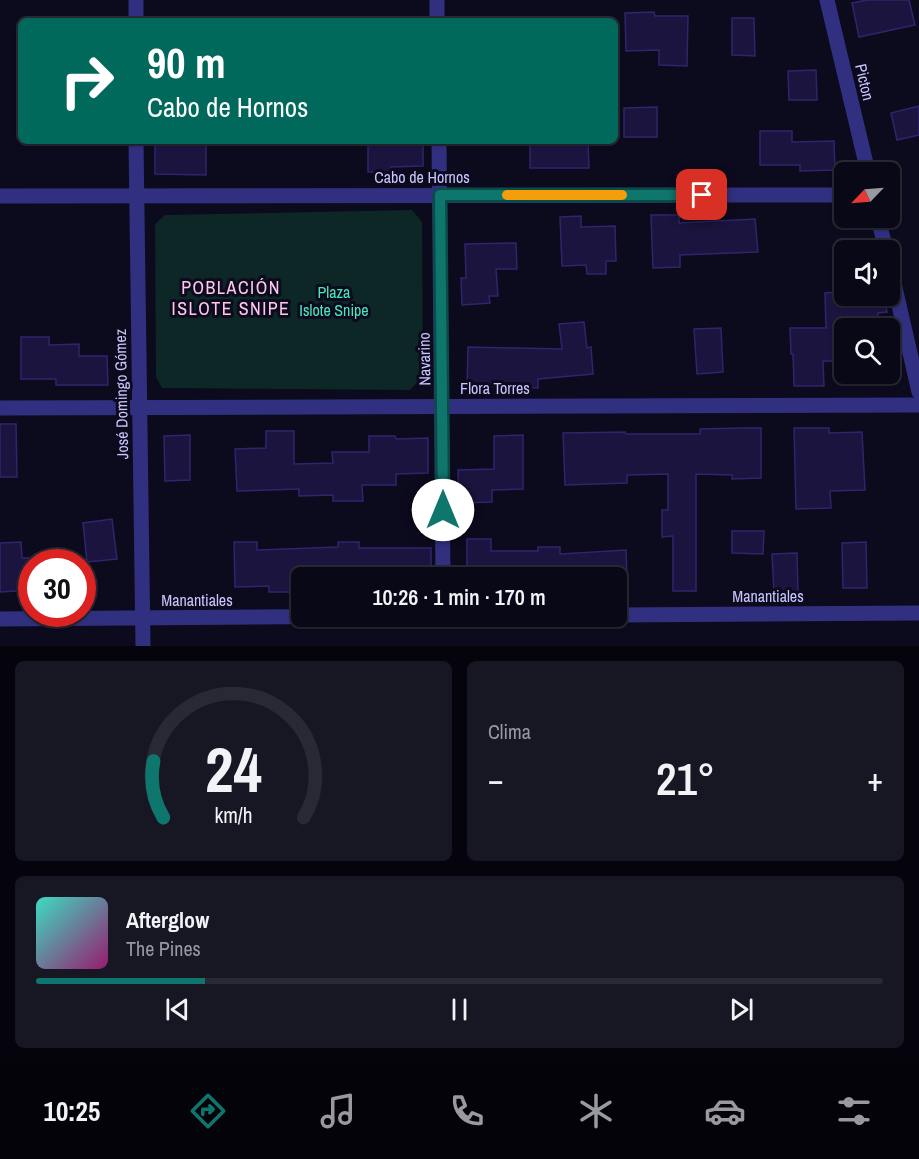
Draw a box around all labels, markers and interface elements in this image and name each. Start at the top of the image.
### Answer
text: 90 m [147,35,226,91]
icon: right [48,42,126,120]
street label: Picton [850,61,880,103]
text: Cabo de Hornos [147,89,308,125]
north arrow [834,162,900,228]
map controls [834,162,900,384]
street label: Cabo de Hornos [374,166,470,188]
pin [676,169,727,220]
icon: arrive [685,178,718,211]
button: sound [834,240,900,306]
district label: POBLACIÓN ISLOTE SNIPE [172,275,290,321]
park label: Plaza Islote Snipe [299,281,369,321]
button: search [834,318,900,384]
street label: José Domingo Gómez [109,328,133,459]
street label: Navarino [413,332,435,386]
street label: Flora Torres [460,377,530,399]
position arrow [411,478,475,542]
speed limit sign: 30 [18,549,96,627]
text: 10:26 · 1 min · 170 m [372,582,546,612]
street label: Manantiales [732,585,804,607]
street label: Manantiales [161,589,233,611]
text: Clima [488,718,531,745]
text: 24 [205,727,262,811]
text: 21° [656,748,715,809]
text: − [488,757,504,801]
text: + [867,757,883,801]
text: km/h [214,801,253,830]
text: Afterglow [126,905,209,935]
text: The Pines [126,935,201,962]
icon: previous [161,993,194,1026]
icon: pause [443,993,476,1026]
icon: next [725,993,758,1026]
icon: directions [187,1090,229,1132]
icon: music [317,1090,359,1132]
icon: phone [446,1090,488,1132]
icon: climate [575,1090,617,1132]
icon: car [704,1090,746,1132]
icon: filters [833,1090,875,1132]
text: 10:25 [44,1093,100,1129]

